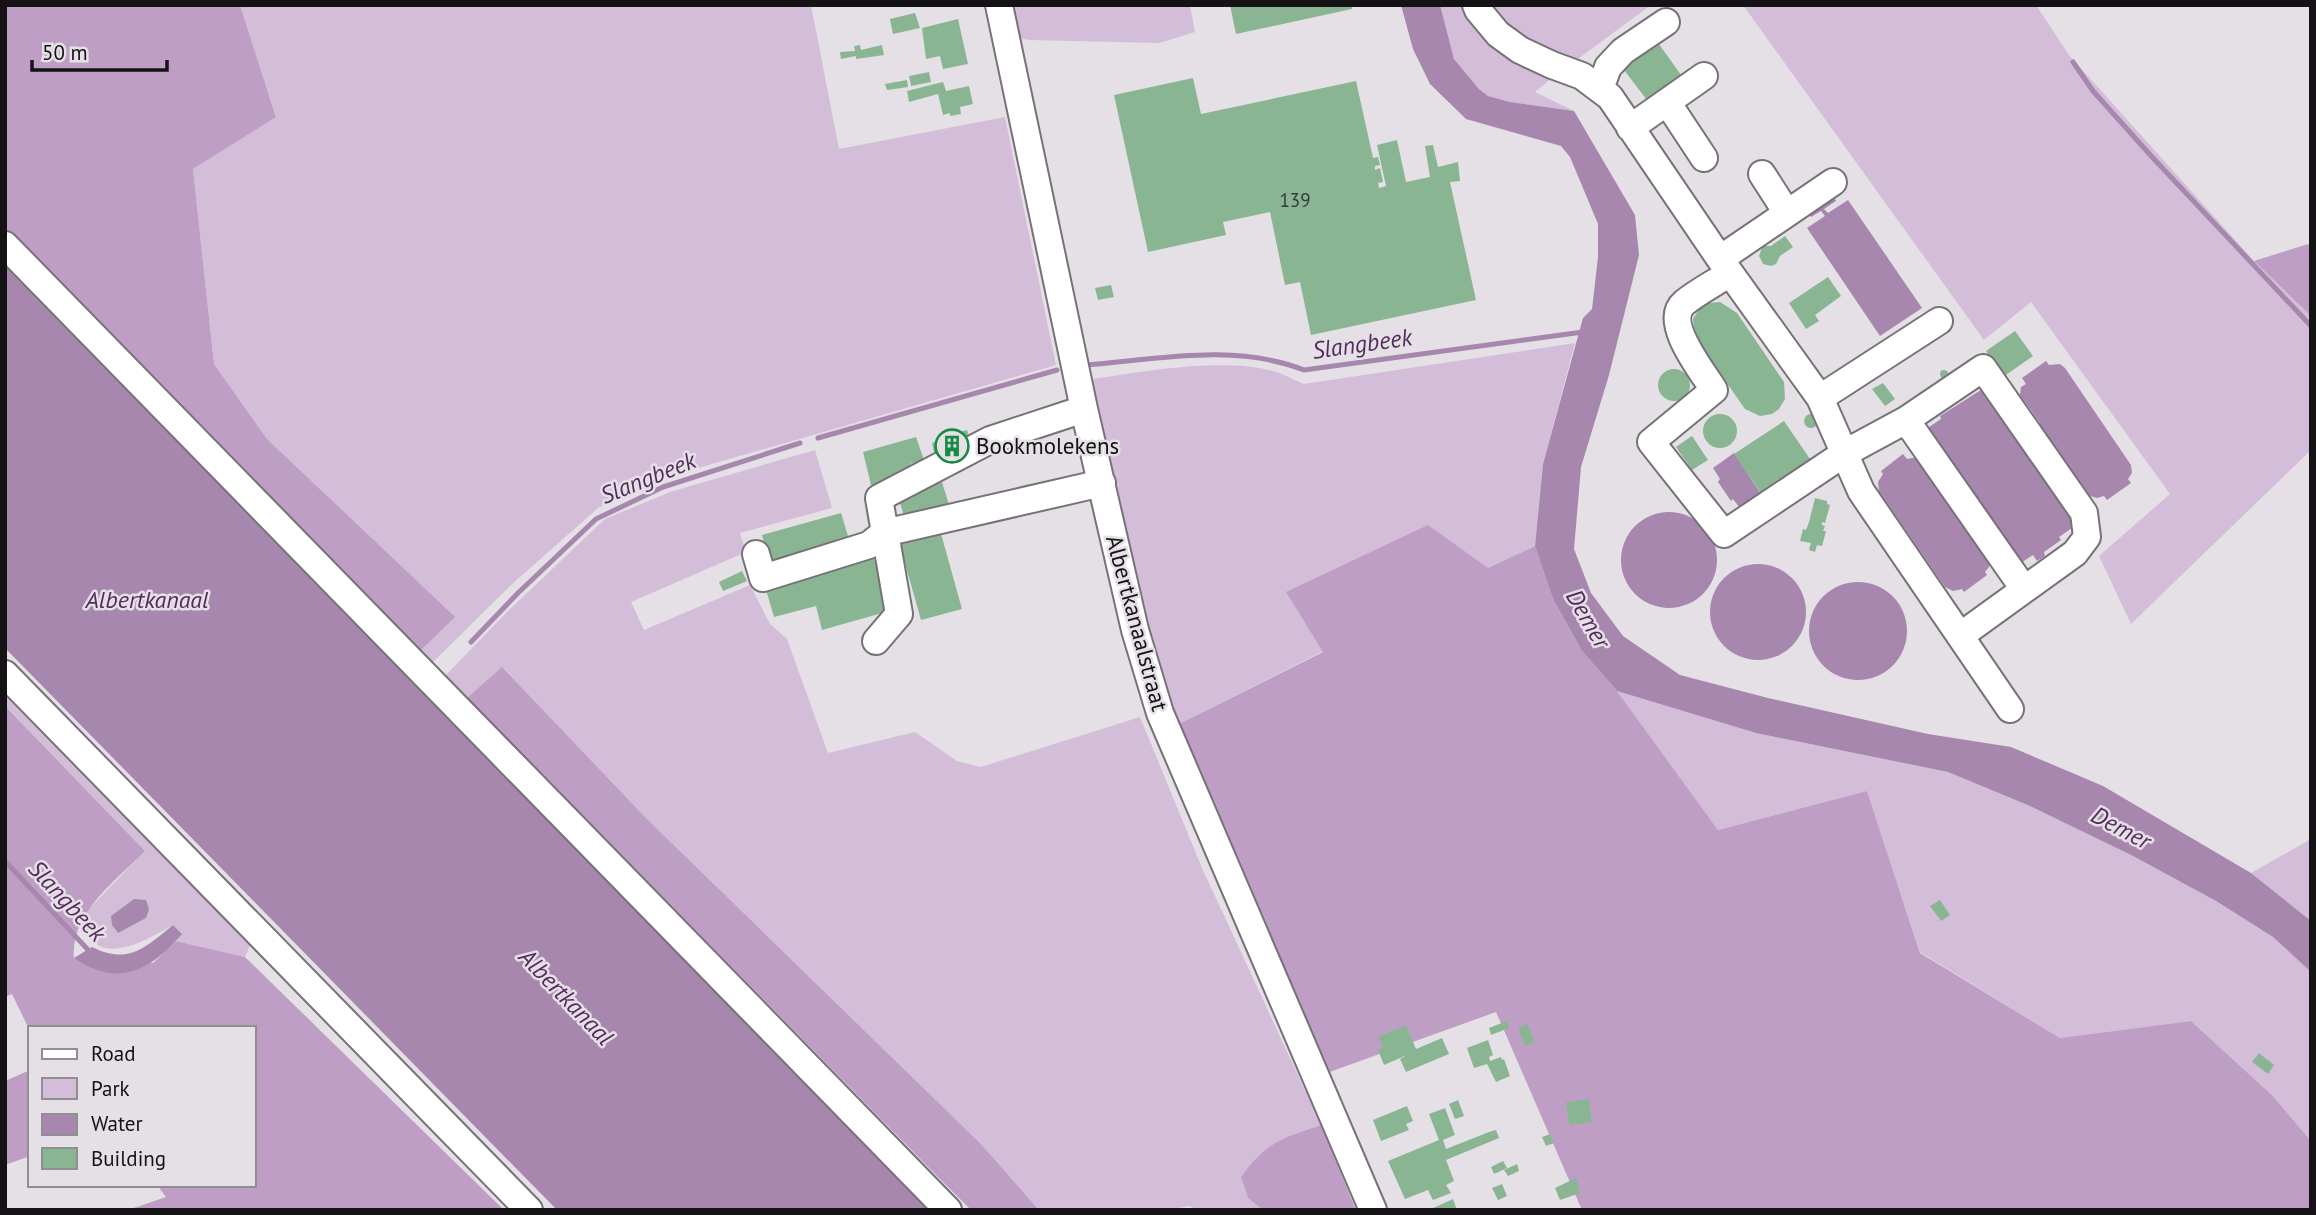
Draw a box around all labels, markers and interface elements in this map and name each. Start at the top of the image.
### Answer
scale bar [32,28,166,72]
text: 50 m [42,39,88,66]
house number: 139 [1279,188,1311,212]
water label: Slangbeek [1310,321,1415,366]
building icon: Bookmolekens [933,427,971,465]
place label: Bookmolekens [976,431,1119,460]
water label: Slangbeek [595,444,701,511]
street label: Albertkanaalstraat [1100,532,1175,714]
water label: Albertkanaal [84,584,209,615]
water label: Demer [1559,584,1619,656]
water label: Demer [2086,799,2158,857]
water label: Slangbeek [22,853,114,949]
water label: Albertkanaal [512,941,621,1052]
legend [28,1026,256,1187]
text: Road [91,1040,135,1067]
text: Park [91,1075,130,1102]
text: Water [91,1110,143,1137]
text: Building [91,1145,166,1172]

